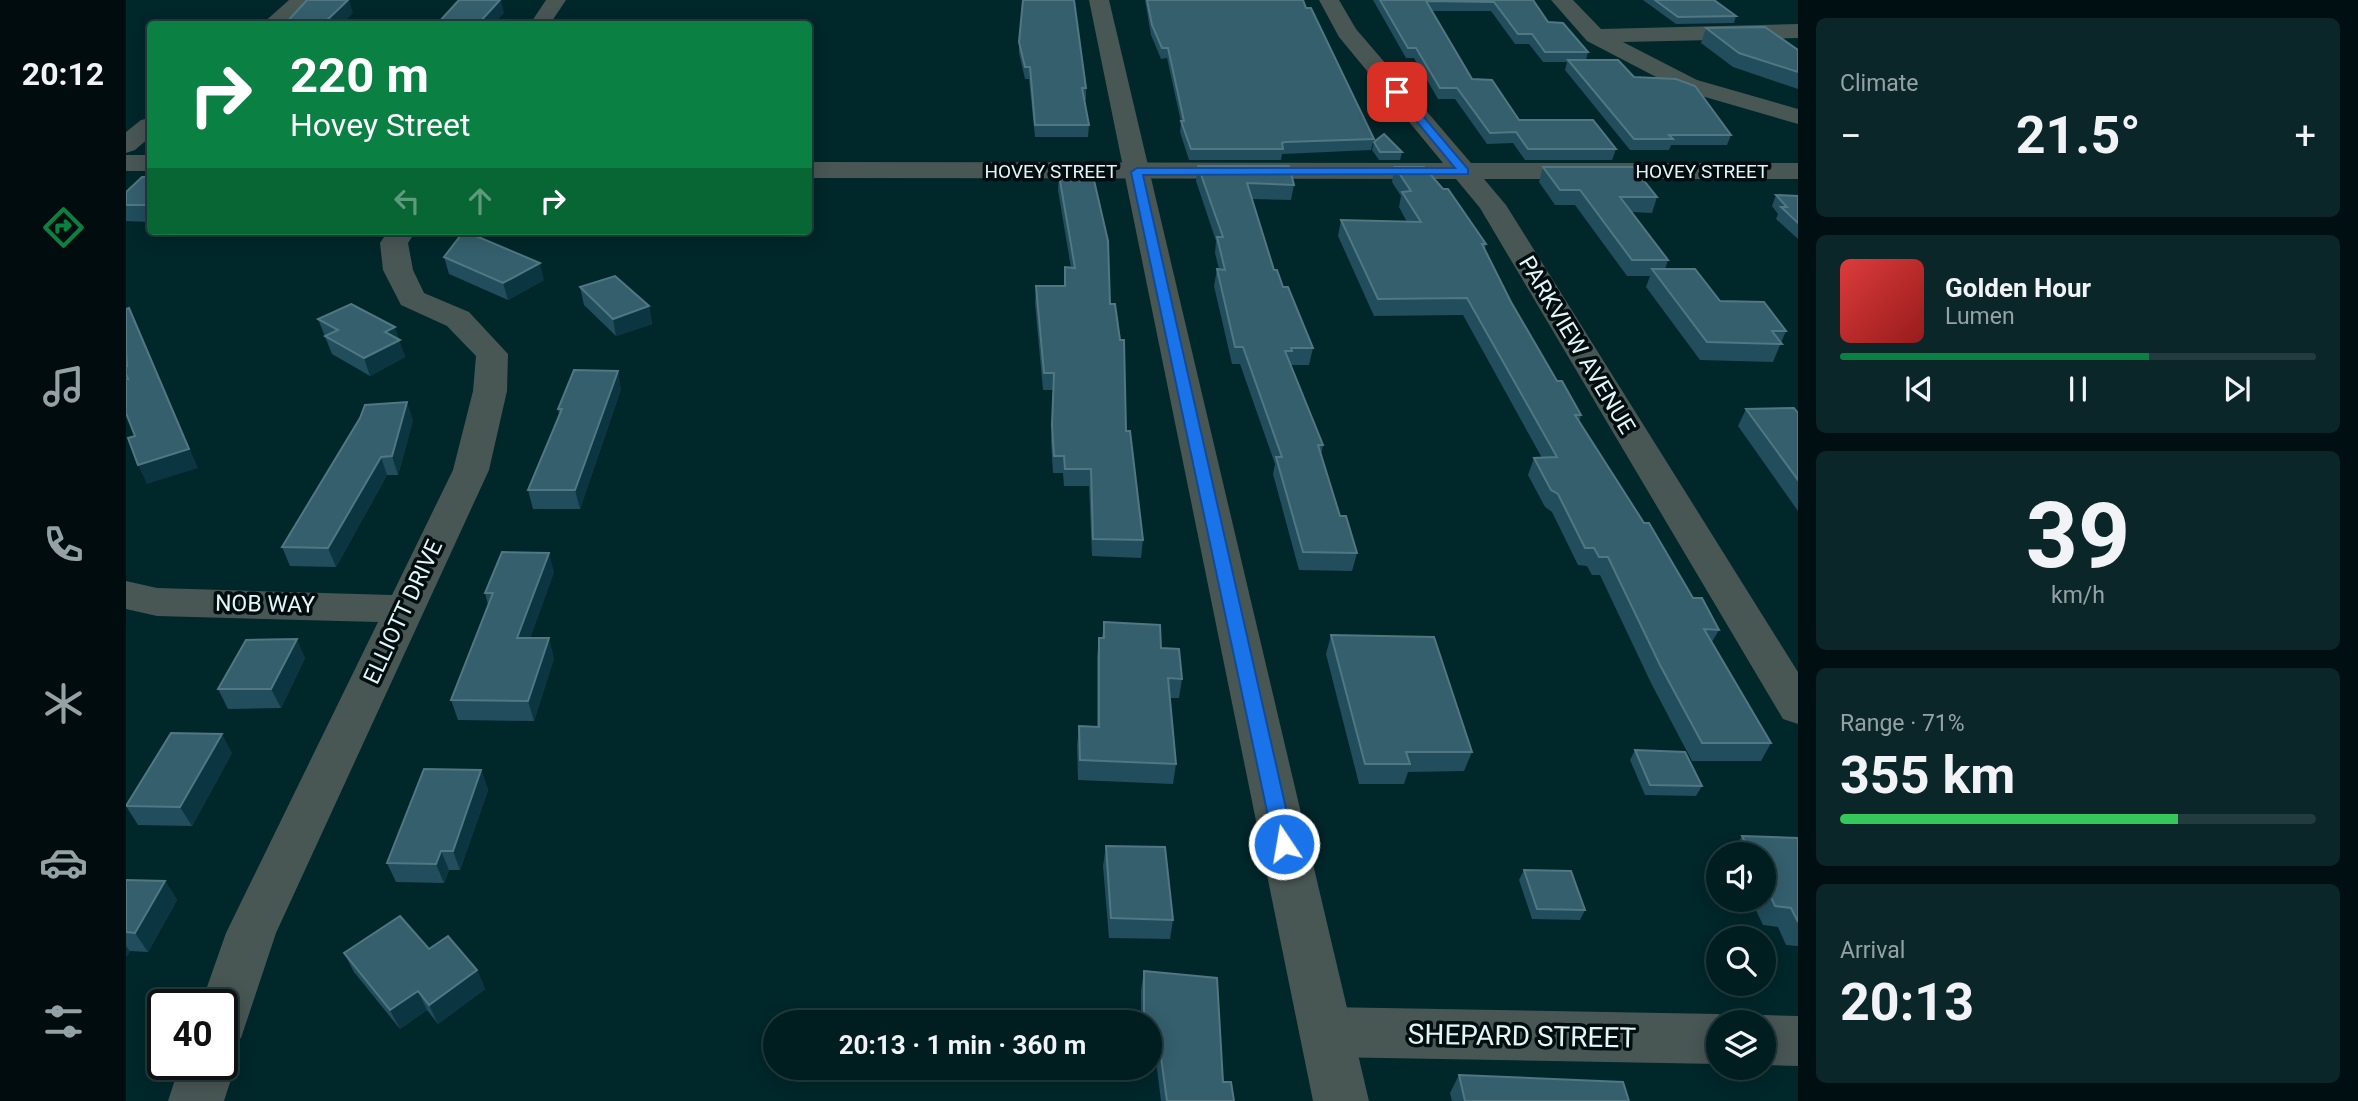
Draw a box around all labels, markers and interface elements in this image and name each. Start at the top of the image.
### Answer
text: 220 m [290,47,429,104]
icon: right [175,49,266,140]
text: 20:12 [22,55,104,93]
pin [1367,62,1427,122]
text: Climate [1840,70,1919,97]
icon: arrive [1378,73,1416,111]
text: 21.5° [2016,105,2141,166]
text: Hovey Street [290,106,470,144]
text: − [1840,114,1862,158]
text: + [2294,114,2316,158]
street label: HOVEY STREET [985,160,1117,183]
street label: HOVEY STREET [1636,160,1768,183]
icon: left [388,182,426,220]
icon: ahead [461,182,499,220]
icon: right [534,182,572,220]
icon: directions [39,203,88,252]
street label: PARKVIEW AVENUE [1513,251,1641,439]
text: Golden Hour [1945,273,2091,303]
text: Lumen [1945,303,2015,330]
icon: music [39,362,88,411]
icon: previous [1900,370,1938,408]
icon: pause [2059,370,2097,408]
icon: next [2218,370,2256,408]
text: 39 [2026,483,2130,589]
icon: phone [39,520,88,569]
street label: ELLIOTT DRIVE [358,536,448,688]
text: km/h [2051,582,2105,609]
street label: NOB WAY [215,590,315,618]
icon: climate [39,679,88,728]
text: Range · 71% [1840,710,1965,737]
text: 355 km [1840,745,2015,806]
position arrow [1247,807,1321,881]
icon: car [39,838,88,887]
map controls [1706,842,1776,1080]
button: sound [1706,842,1776,912]
button: search [1706,926,1776,996]
text: Arrival [1840,937,1905,964]
text: 20:13 [1840,972,1974,1033]
speed limit sign: 40 [147,989,238,1080]
icon: filters [39,997,88,1046]
button: layers [1706,1010,1776,1080]
street label: SHEPARD STREET [1407,1018,1637,1054]
text: 20:13 · 1 min · 360 m [839,1030,1086,1060]

